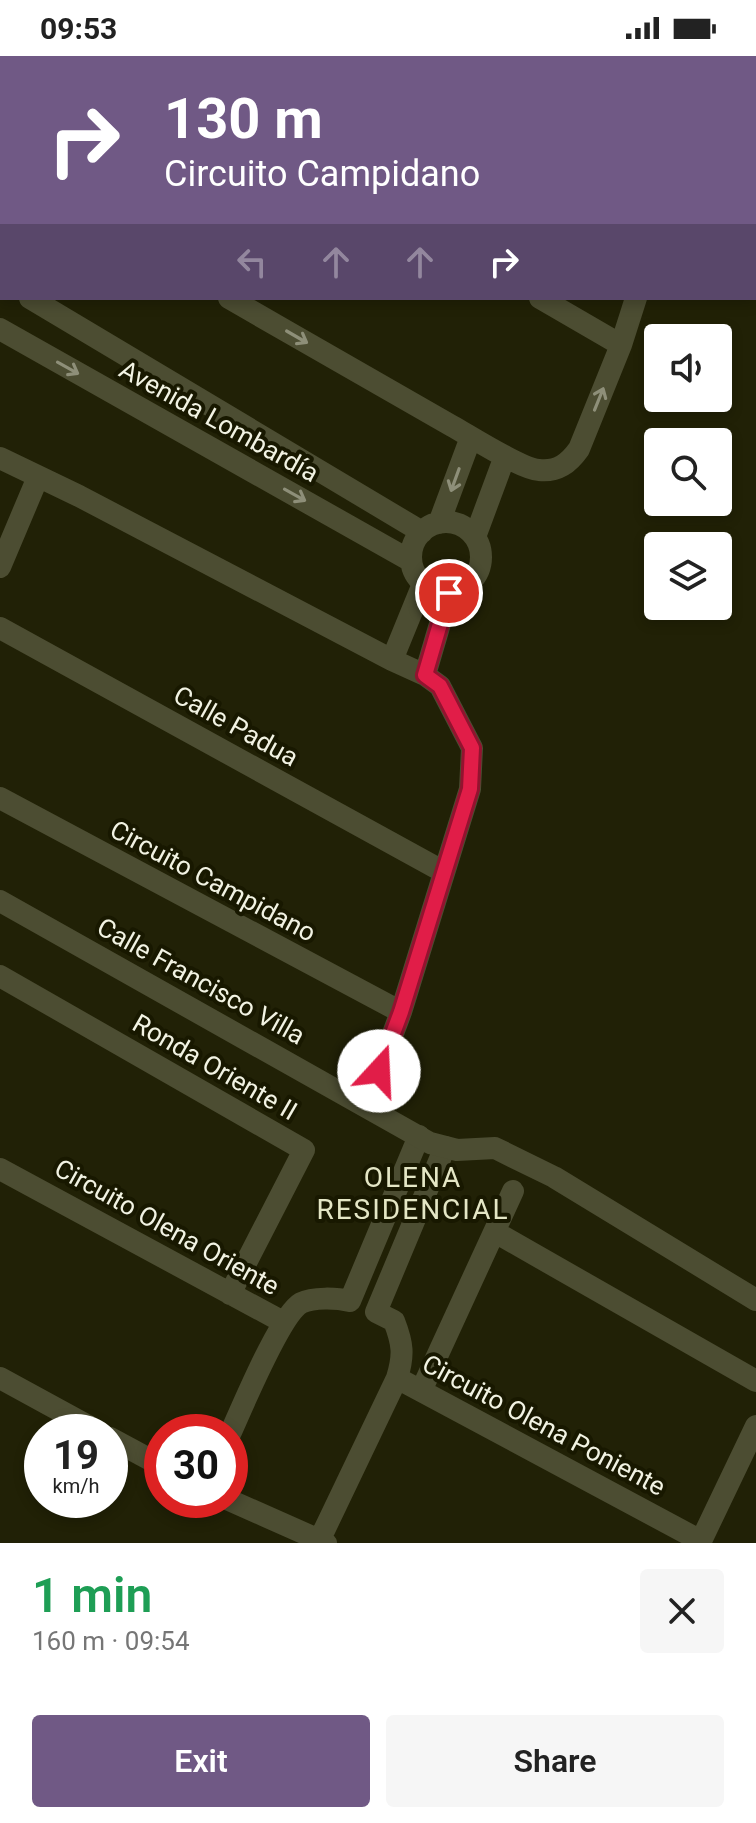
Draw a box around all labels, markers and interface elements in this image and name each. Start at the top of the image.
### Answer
text: 09:53 [40,11,117,46]
text: 130 m [164,86,323,152]
icon: right [32,88,136,192]
text: Circuito Campidano [164,153,480,195]
icon: left [230,240,274,284]
icon: ahead [314,240,358,284]
icon: ahead [398,240,442,284]
icon: right [482,240,526,284]
map controls [644,324,732,620]
button: sound [644,324,732,412]
one-way arrow [285,329,308,345]
street label: Avenida Lombardía [114,354,324,488]
one-way arrow [56,360,79,376]
one-way arrow [593,387,607,412]
button: search [644,428,732,516]
one-way arrow [447,467,461,492]
one-way arrow [282,488,306,503]
button: layers [644,532,732,620]
pin [415,559,483,627]
icon: arrive [427,571,471,615]
street label: Calle Padua [169,680,303,772]
street label: Circuito Campidano [105,814,321,948]
street label: Calle Francisco Villa [92,911,310,1051]
street label: Ronda Oriente II [128,1008,302,1126]
position arrow [337,1029,421,1113]
street label: Circuito Olena Oriente [50,1153,284,1301]
district label: OLENA RESIDENCIAL [316,1161,510,1226]
street label: Circuito Olena Poniente [417,1348,671,1502]
speed limit sign: 30 [144,1414,248,1518]
text: 19 [53,1432,99,1479]
text: km/h [53,1474,99,1498]
text: 1 min [32,1567,152,1624]
button: close [640,1569,724,1653]
text: 160 m · 09:54 [32,1626,190,1656]
button: Exit [32,1715,370,1807]
button: Share [386,1715,724,1807]

